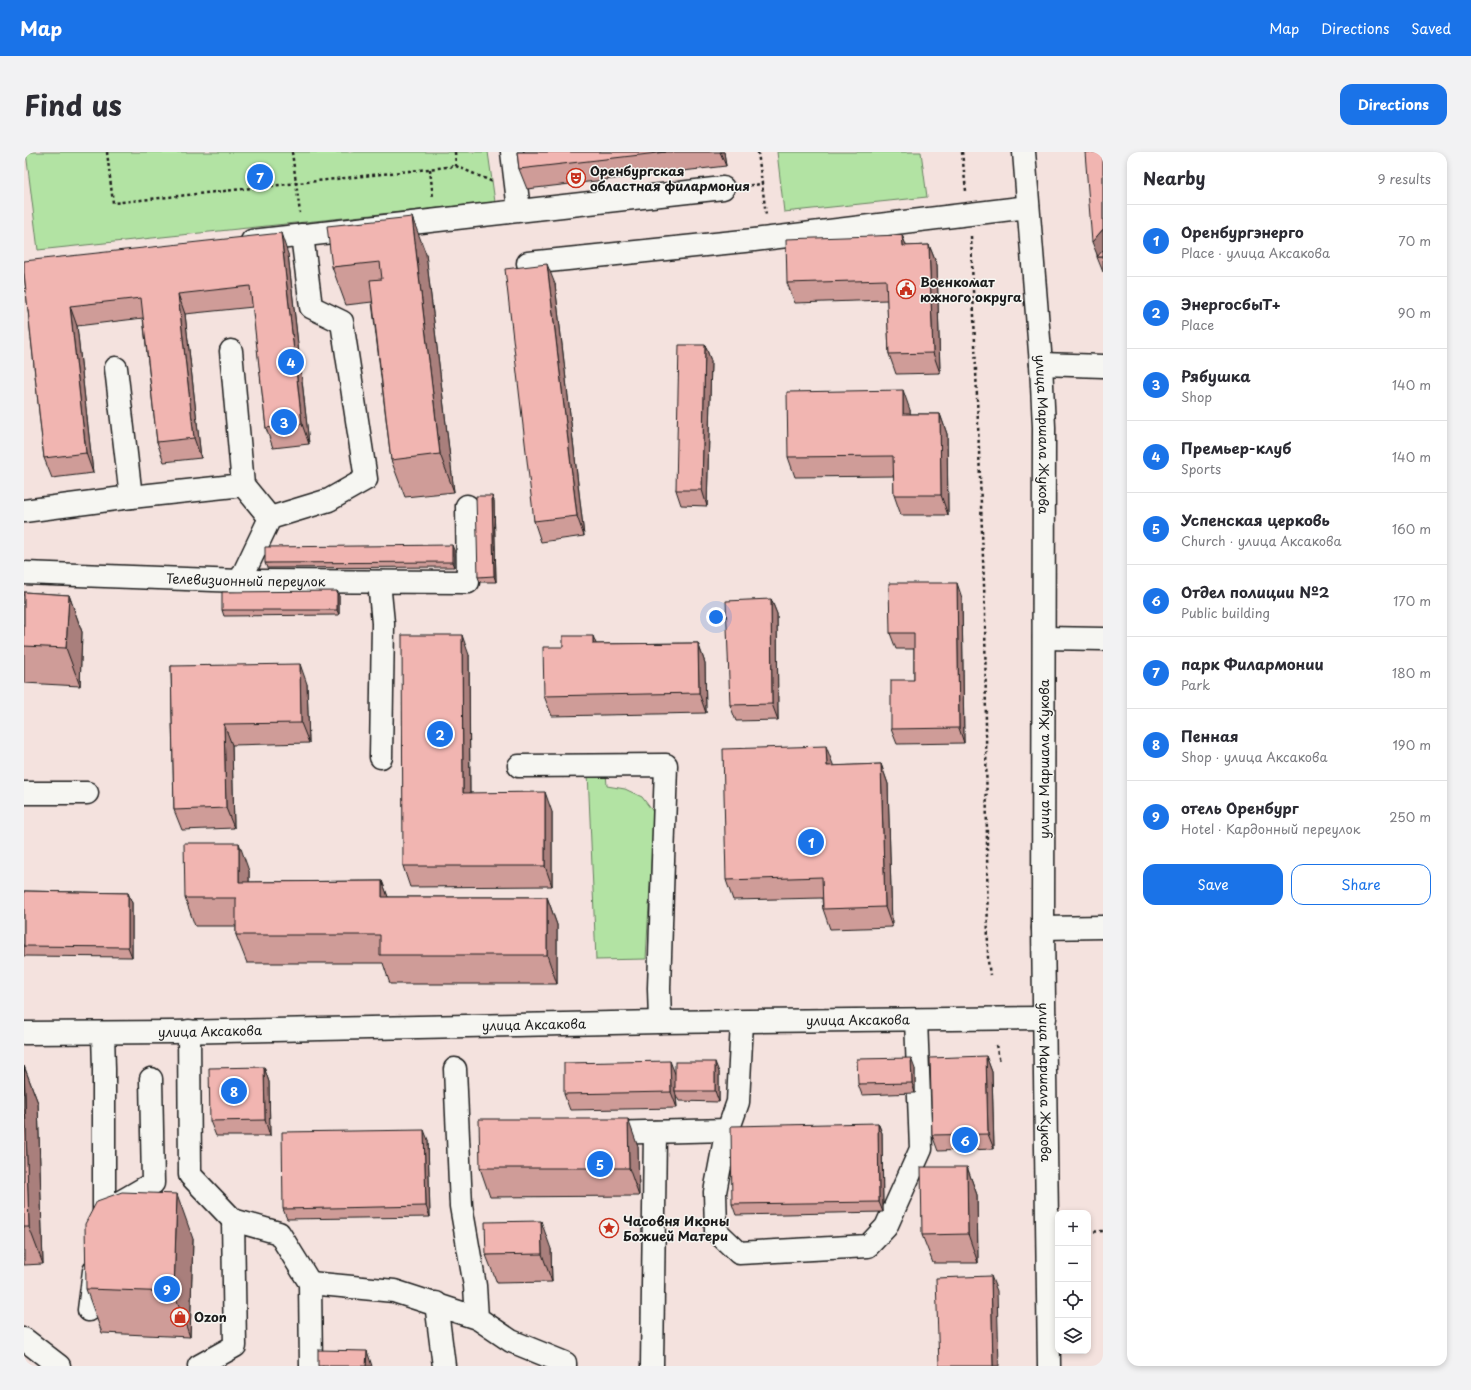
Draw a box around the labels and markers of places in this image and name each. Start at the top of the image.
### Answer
place label: Оренбургская областная филармония [590,161,750,195]
pin: 7 [247,162,273,192]
theatre icon: Оренбургская областная филармония [565,167,587,189]
place label: Военкомат южного округа [920,272,1022,306]
public building icon: Военкомат южного округа [895,278,917,300]
pin: 4 [278,347,304,377]
pin: 3 [271,407,297,437]
pin: 2 [427,719,453,749]
pin: 1 [798,827,824,857]
pin: 8 [221,1076,247,1106]
pin: 6 [952,1125,978,1155]
pin: 5 [587,1149,613,1179]
place label: Часовня Иконы Божией Матери [623,1211,729,1245]
place icon: Часовня Иконы Божией Матери [598,1217,620,1239]
pin: 9 [154,1274,180,1304]
shop icon: Ozon [169,1306,191,1328]
place label: Ozon [194,1307,227,1326]

